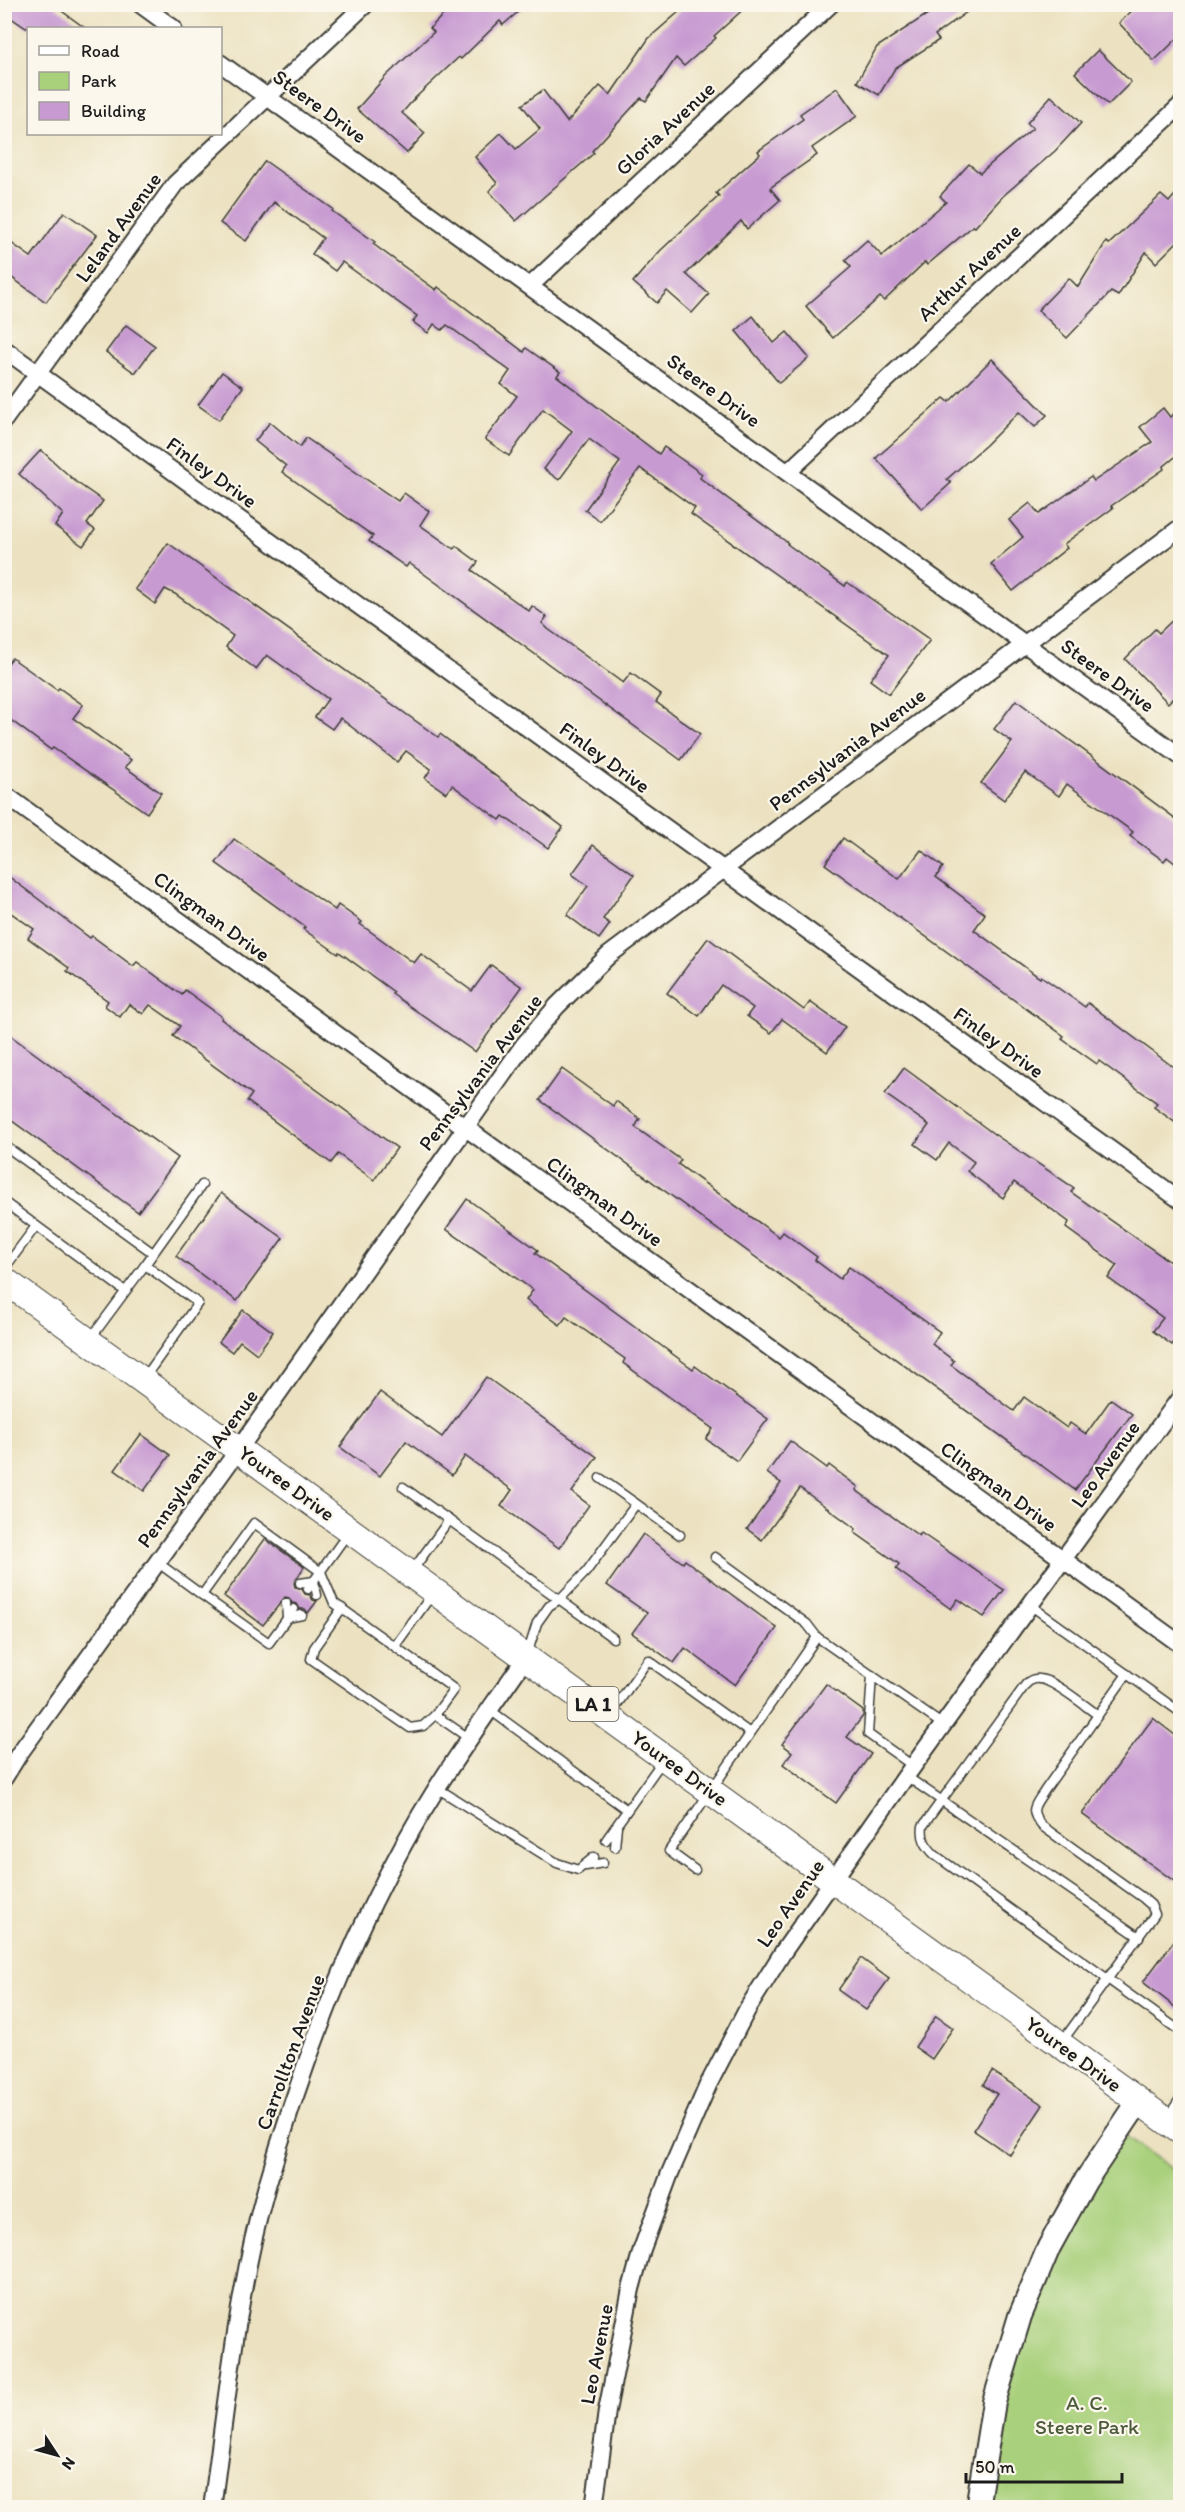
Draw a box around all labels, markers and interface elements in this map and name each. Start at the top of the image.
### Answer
legend [27,27,222,135]
text: Road [81,40,120,62]
street label: Steere Drive [268,64,372,148]
text: Park [81,70,116,92]
street label: Gloria Avenue [610,76,720,180]
text: Building [81,100,147,122]
street label: Leland Avenue [70,167,166,287]
street label: Arthur Avenue [912,218,1026,326]
street label: Steere Drive [662,348,766,432]
street label: Finley Drive [162,431,262,513]
street label: Steere Drive [1056,633,1160,717]
street label: Pennsylvania Avenue [764,682,930,816]
street label: Finley Drive [555,716,655,798]
street label: Clingman Drive [149,865,275,967]
street label: Pennsylvania Avenue [413,989,547,1155]
street label: Finley Drive [949,1001,1049,1083]
street label: Clingman Drive [542,1150,668,1252]
street label: Pennsylvania Avenue [131,1384,263,1552]
street label: Leo Avenue [1065,1415,1145,1513]
street label: Clingman Drive [936,1435,1062,1537]
street label: Youree Drive [234,1440,340,1526]
road number: LA 1 [568,1687,618,1721]
street label: Youree Drive [627,1725,733,1811]
street label: Leo Avenue [751,1854,829,1952]
street label: Carrollton Avenue [250,1971,330,2133]
street label: Youree Drive [1021,2011,1127,2097]
street label: Leo Avenue [574,2302,618,2406]
park label: A. C. Steere Park [1035,2390,1139,2439]
north arrow [27,2425,87,2485]
scale bar [966,2446,1122,2484]
text: N [58,2454,80,2473]
text: 50 m [975,2456,1015,2478]

